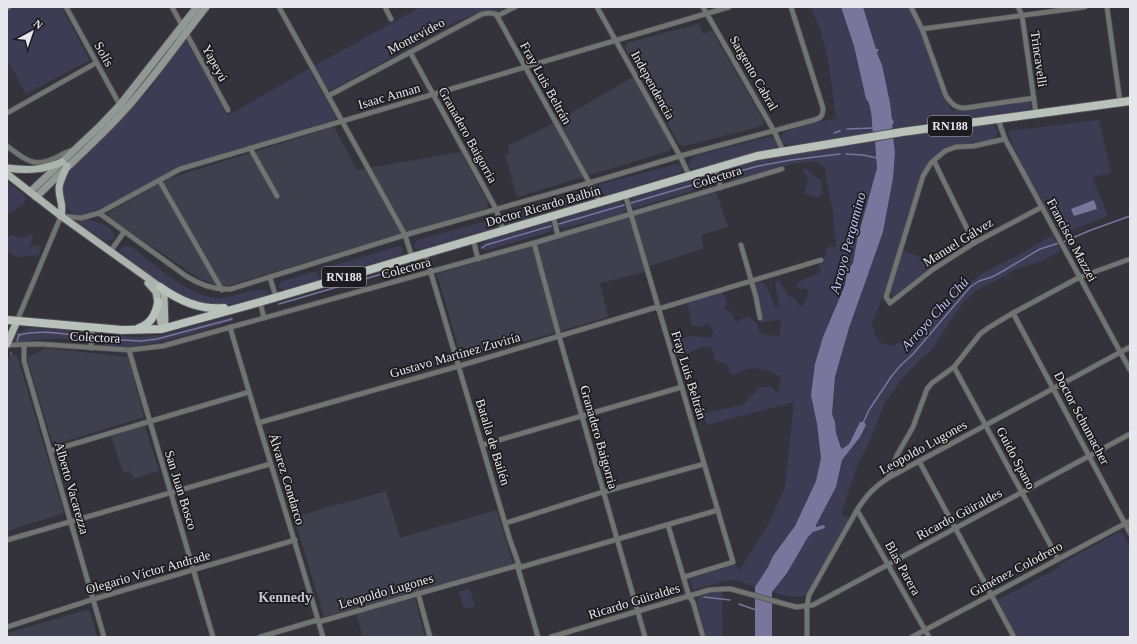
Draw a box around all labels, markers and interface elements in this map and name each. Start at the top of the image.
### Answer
north arrow [12,12,52,52]
street label: Montevideo [385,15,447,57]
text: N [32,17,45,32]
street label: Trincavelli [1028,30,1050,88]
street label: Sargento Cabral [727,33,782,113]
street label: Solís [91,39,117,69]
street label: Fray Luis Beltrán [517,39,575,127]
street label: Yapeyú [199,42,231,84]
street label: Independencia [628,48,678,122]
street label: Isaac Annan [356,80,422,112]
street label: Granadero Baigorria [435,84,501,186]
road number: RN188 [928,116,972,136]
street label: Colectora [691,162,744,192]
street label: Doctor Ricardo Balbín [484,182,602,230]
water label: Arroyo Pergamino [827,191,869,296]
street label: Francisco Mazzei [1044,196,1100,284]
street label: Manuel Gálvez [920,214,996,269]
street label: Colectora [380,254,433,282]
road number: RN188 [322,267,366,287]
water label: Arroyo Chu Chú [898,274,972,354]
street label: Colectora [69,328,121,346]
street label: Gustavo Martínez Zuviría [388,329,522,381]
street label: Fray Luis Beltrán [668,329,710,422]
street label: Doctor Schumacher [1051,369,1113,468]
street label: Granadero Baigorria [577,383,621,491]
street label: Batalla de Bailén [473,397,513,487]
street label: Leopoldo Lugones [877,417,969,477]
street label: Guido Spano [993,424,1039,492]
street label: Álvarez Condarco [266,431,308,527]
street label: Alberto Vacarezza [52,440,92,536]
street label: San Juan Bosco [162,448,200,532]
street label: Ricardo Güiraldes [914,485,1004,543]
street label: Blas Parera [882,538,924,598]
street label: Giménez Colodrero [967,538,1065,600]
street label: Olegario Víctor Andrade [84,547,212,597]
street label: Leopoldo Lugones [337,570,435,612]
street label: Ricardo Güiraldes [586,580,682,622]
district label: Kennedy [258,590,312,605]

